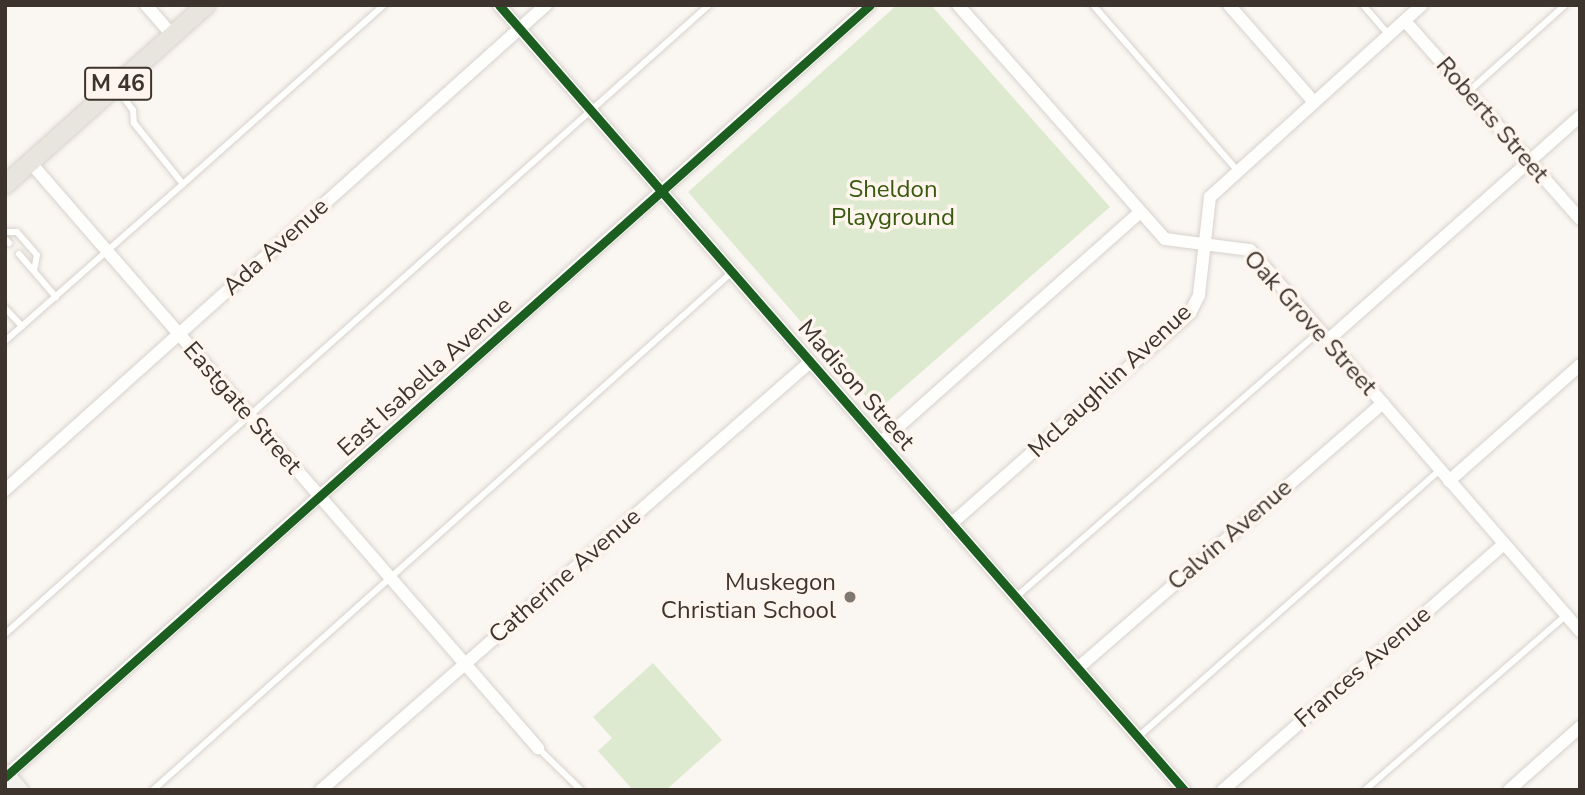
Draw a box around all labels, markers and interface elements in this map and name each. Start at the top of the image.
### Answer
street label: Roberts Street [1430,51,1554,189]
road number: M 46 [83,64,153,104]
park label: Sheldon Playground [831,176,955,232]
street label: Ada Avenue [217,192,335,302]
street label: Oak Grove Street [1237,245,1383,401]
street label: East Isabella Avenue [332,291,518,463]
street label: McLaughlin Avenue [1022,298,1198,464]
street label: Madison Street [792,314,920,456]
street label: Eastgate Street [177,336,307,480]
street label: Calvin Avenue [1162,473,1298,597]
street label: Catherine Avenue [483,502,647,650]
place label: Muskegon Christian School [661,569,836,625]
marker: Muskegon Christian School [842,589,858,605]
street label: Frances Avenue [1289,600,1437,734]

